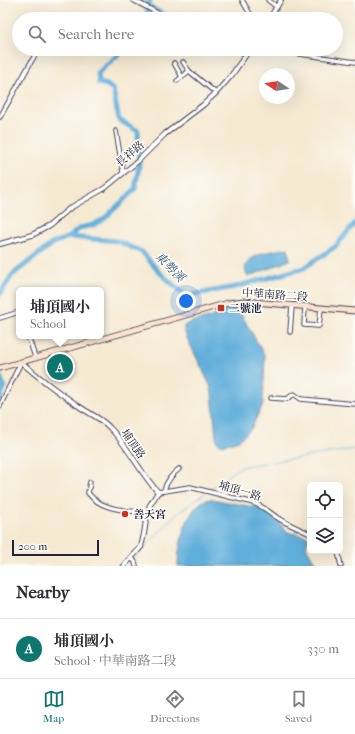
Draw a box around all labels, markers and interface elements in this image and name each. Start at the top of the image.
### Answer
search box [12,12,343,56]
icon: search [26,23,48,45]
text: Search here [58,25,134,43]
north arrow [259,68,295,104]
street label: 長祥路 [113,138,147,170]
water label: 東勢溪 [152,249,189,286]
street label: 中華南路二段 [242,286,308,304]
popup [16,287,104,339]
your location [176,291,196,311]
text: 埔頂國小 [30,298,90,316]
place label: 二號池 [229,302,262,315]
marker: 二號池 [216,303,226,313]
text: School [30,316,66,331]
pin: A [47,352,73,382]
street label: 埔頂路 [118,427,148,461]
street label: 埔頂一路 [217,479,263,503]
map controls [307,482,343,554]
button: locate [307,482,343,518]
place label: 善天宮 [133,508,166,521]
marker: 善天宮 [120,509,130,519]
button: layers [307,518,343,554]
scale bar [12,538,99,557]
text: 200 m [18,540,47,553]
text: Nearby [16,582,70,602]
text: 埔頂國小 [54,632,114,650]
text: A [25,641,33,656]
text: 330 m [308,641,339,656]
text: School · 中華南路二段 [54,653,177,668]
tab: Map [43,688,65,725]
tab: Directions [150,688,200,725]
tab: Saved [285,688,312,725]

